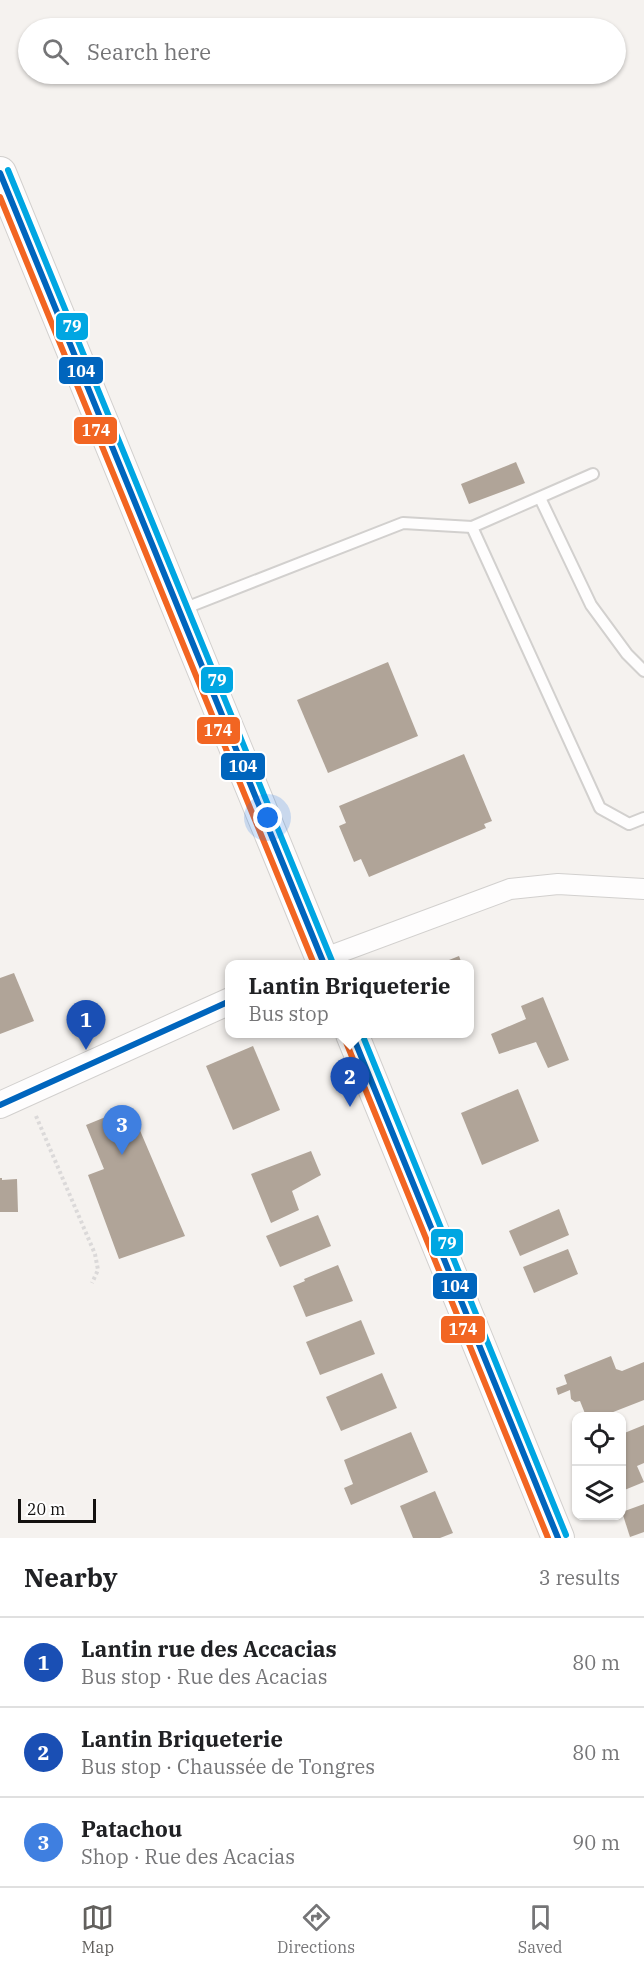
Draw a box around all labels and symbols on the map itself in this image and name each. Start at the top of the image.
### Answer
line badge: 79 [55,312,89,341]
text: 79 [62,316,82,336]
line badge: 104 [58,356,104,385]
text: 104 [67,361,96,381]
line badge: 174 [73,416,118,445]
text: 174 [82,420,111,440]
line badge: 79 [200,666,234,694]
text: 79 [207,670,227,690]
line badge: 174 [196,716,241,745]
text: 174 [204,720,233,740]
line badge: 104 [220,752,266,781]
text: 104 [229,756,258,776]
your location [253,803,282,832]
pin: 1 [66,1000,106,1050]
pin: 2 [330,1058,370,1107]
pin: 3 [102,1106,142,1155]
line badge: 79 [430,1228,464,1257]
text: 79 [437,1233,457,1253]
line badge: 104 [432,1272,478,1300]
text: 104 [441,1276,470,1296]
line badge: 174 [440,1315,486,1344]
text: 174 [449,1319,478,1339]
scale bar [18,1496,96,1524]

